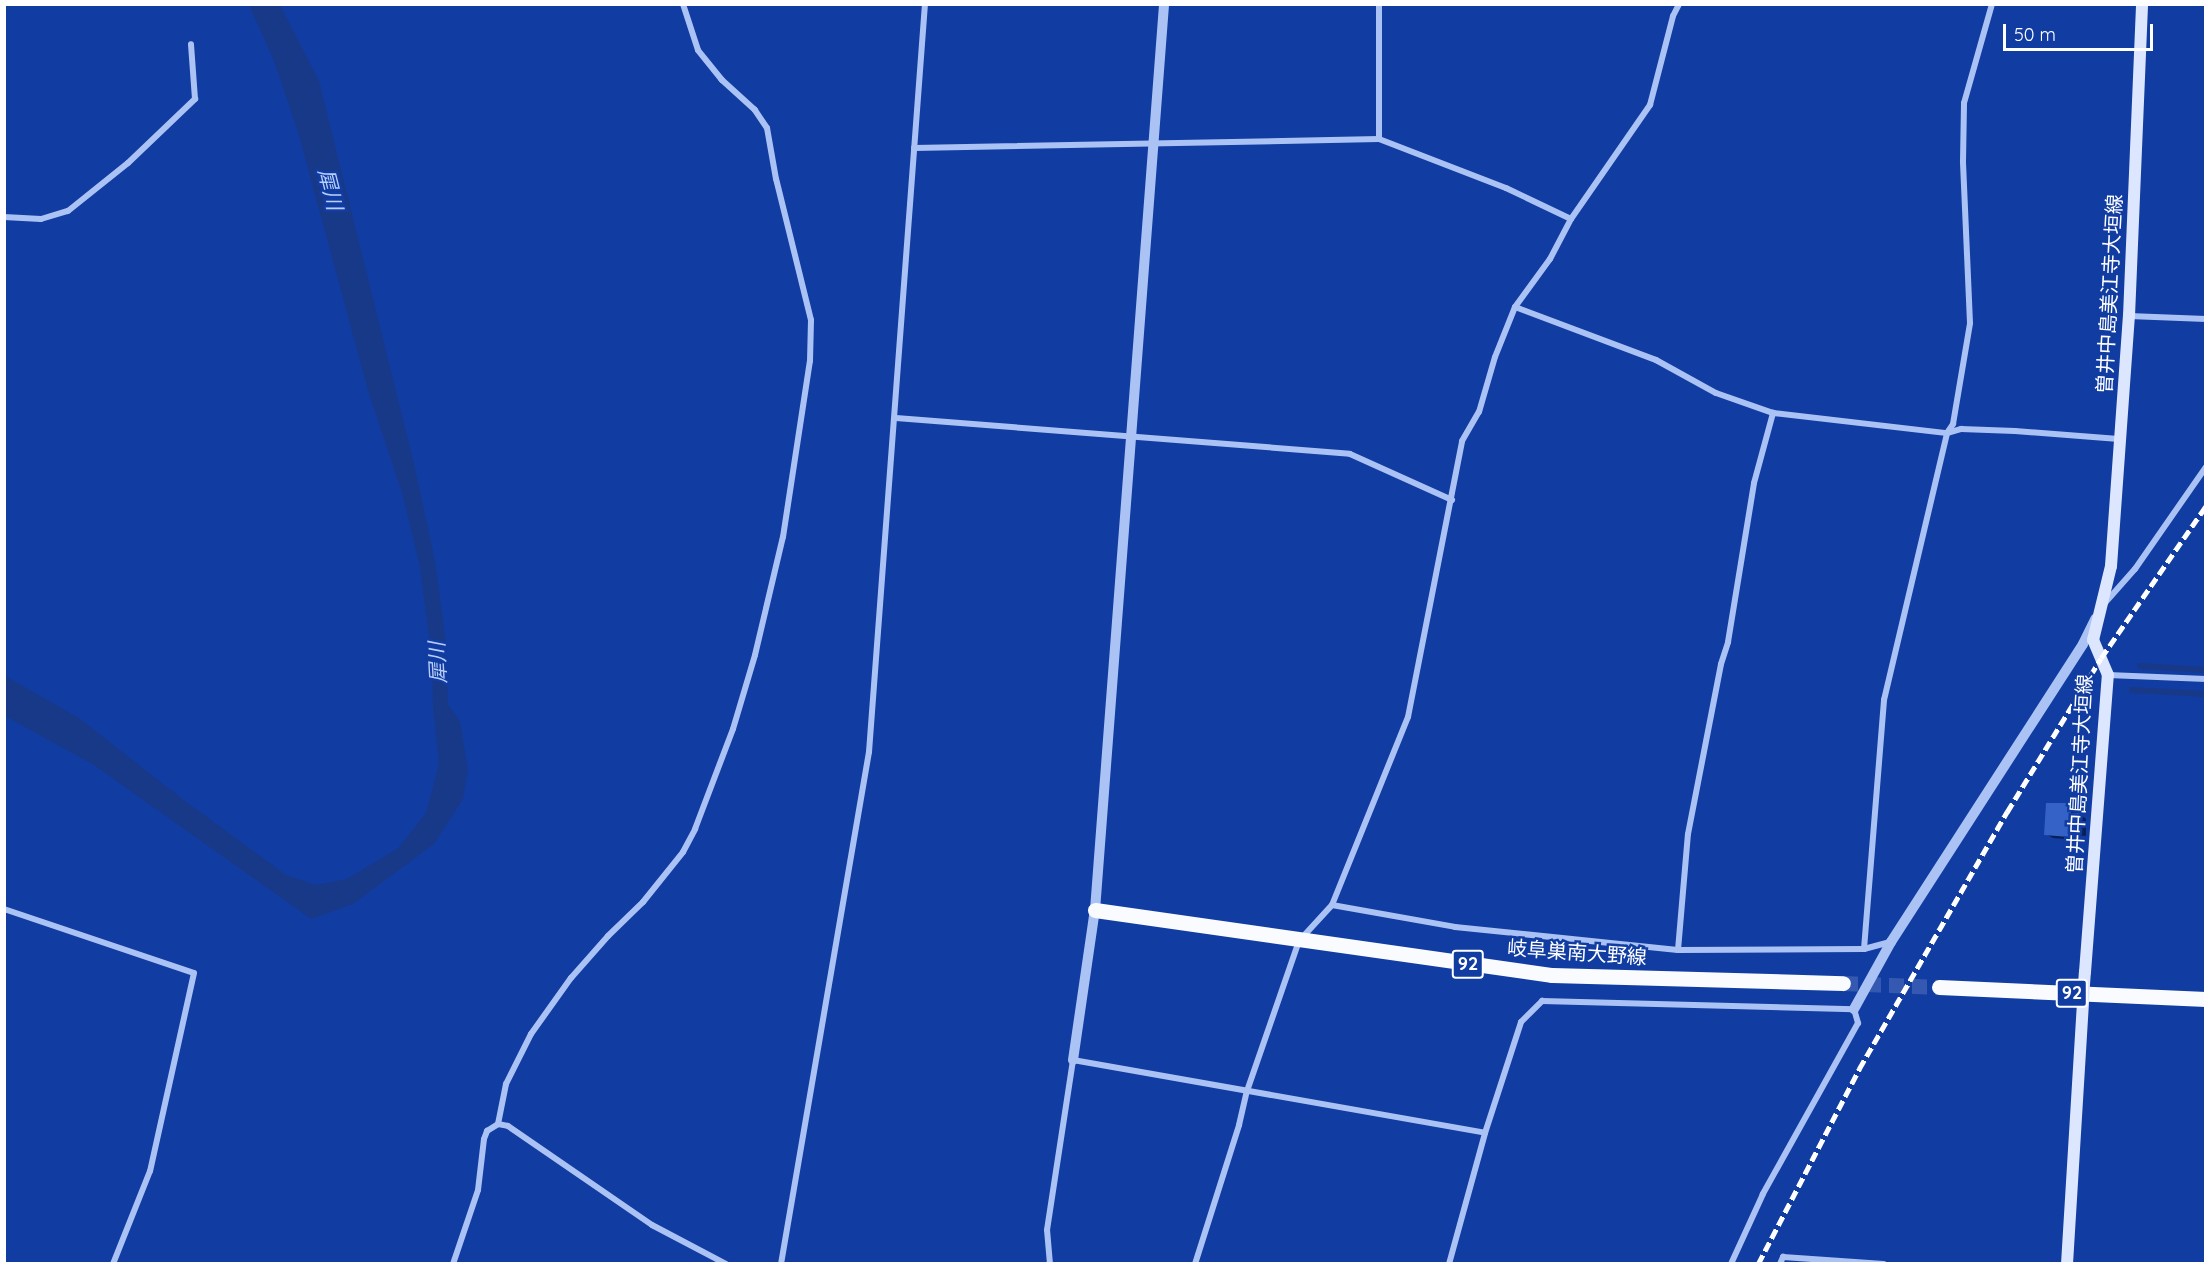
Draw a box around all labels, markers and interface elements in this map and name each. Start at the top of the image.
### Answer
scale bar [2006,12,2156,50]
text: 50 m [2014,23,2056,46]
water label: 犀川 [314,166,348,212]
street label: 曽井中島美江寺大垣線 [2092,194,2126,394]
water label: 犀川 [423,641,451,685]
street label: 曽井中島美江寺大垣線 [2062,674,2096,874]
street label: 岐阜巣南大野線 [1506,935,1648,969]
road number: 92 [1452,949,1484,979]
road number: 92 [2056,978,2088,1008]

